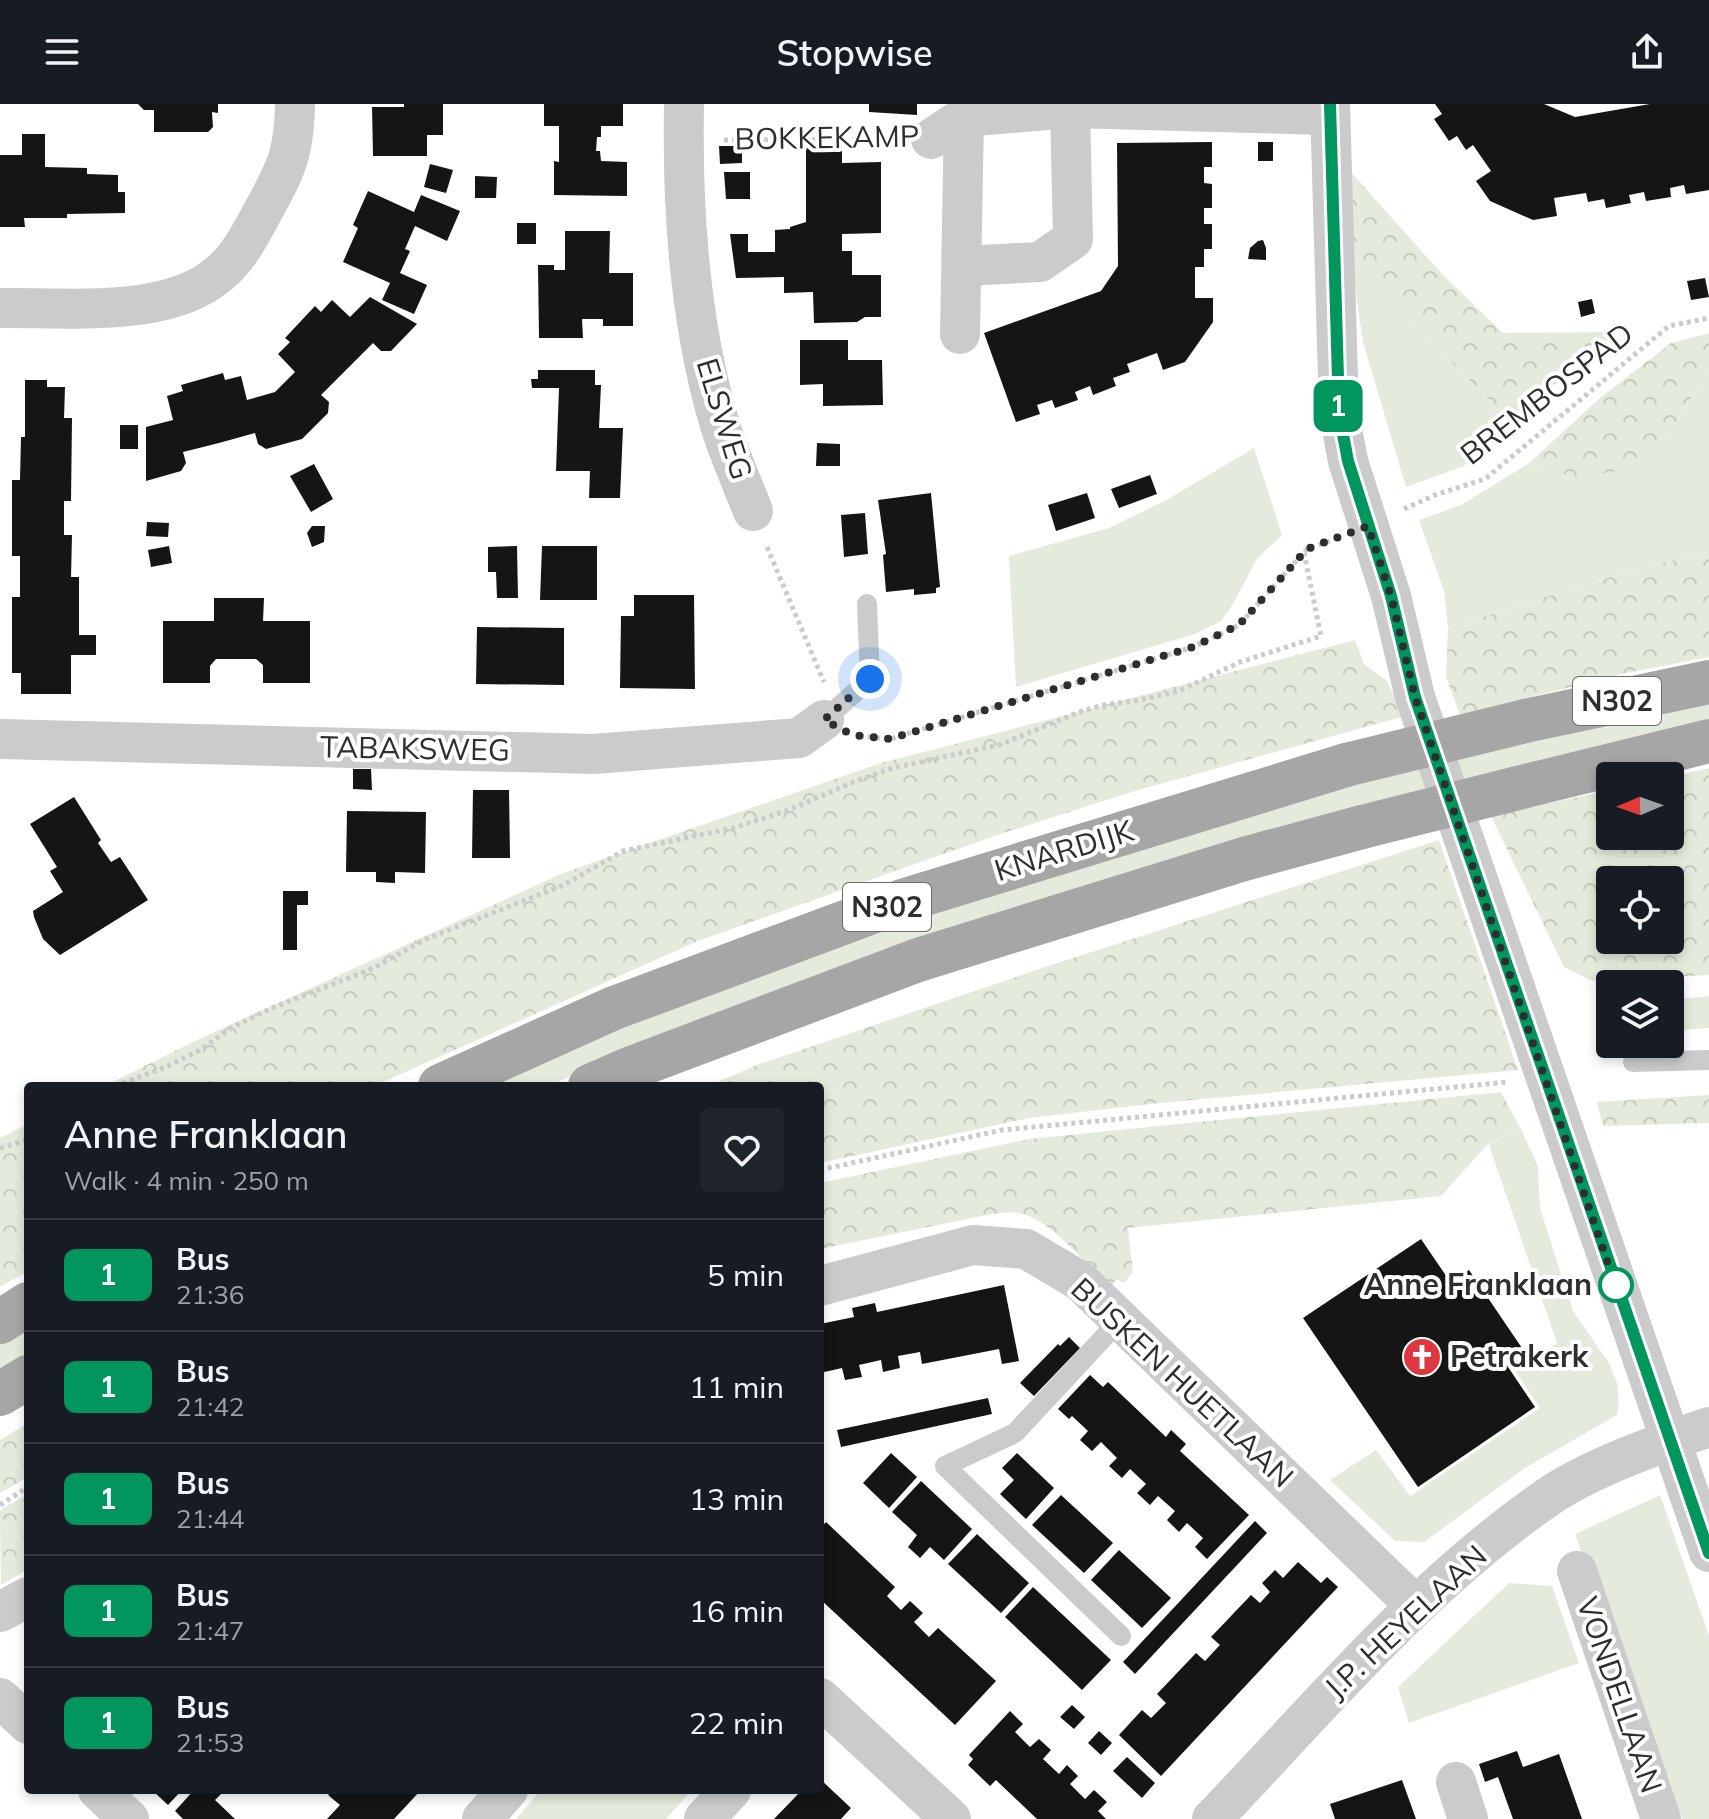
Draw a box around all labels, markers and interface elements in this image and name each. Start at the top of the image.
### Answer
icon: menu [40,30,84,74]
text: Stopwise [776,30,933,75]
icon: share [1625,30,1669,74]
street label: BOKKEKAMP [734,116,920,158]
street label: BREMBOSPAD [1452,314,1640,472]
street label: ELSWEG [689,354,761,484]
line badge: 1 [1312,380,1364,432]
text: 1 [1330,388,1346,423]
your location [850,659,890,699]
road number: N302 [1573,677,1661,725]
street label: TABAKSWEG [320,727,510,769]
north arrow [1596,762,1684,850]
map controls [1596,762,1684,1058]
street label: KNARDIJK [990,811,1139,889]
button: locate [1596,866,1684,954]
road number: N302 [843,883,931,931]
button: layers [1596,970,1684,1058]
button: heart [700,1108,784,1192]
text: Anne Franklaan [64,1110,348,1158]
text: Walk · 4 min · 250 m [64,1164,309,1197]
text: Bus [176,1240,230,1278]
text: 5 min [707,1256,784,1294]
text: 1 [100,1257,116,1292]
place label: Anne Franklaan [1364,1265,1592,1303]
marker: Anne Franklaan [1599,1268,1633,1302]
street label: BUSKEN HUETLAAN [1064,1269,1302,1495]
text: 21:36 [176,1278,244,1311]
church icon: Petrakerk [1401,1336,1443,1378]
place label: Petrakerk [1450,1337,1590,1375]
text: Bus [176,1352,230,1390]
text: 11 min [689,1368,784,1406]
text: 1 [100,1369,116,1404]
text: 21:42 [176,1390,244,1423]
text: Bus [176,1464,230,1502]
text: 13 min [689,1480,784,1518]
text: 1 [100,1481,116,1516]
text: 21:44 [176,1502,244,1535]
street label: J.P. HEYELAAN [1316,1536,1494,1706]
text: Bus [176,1576,230,1614]
text: 16 min [689,1592,784,1630]
street label: VONDELLAAN [1569,1592,1671,1798]
text: 1 [100,1593,116,1628]
text: 21:47 [176,1614,244,1647]
text: Bus [176,1688,230,1726]
text: 22 min [689,1704,784,1742]
text: 1 [100,1705,116,1740]
text: 21:53 [176,1726,244,1759]

